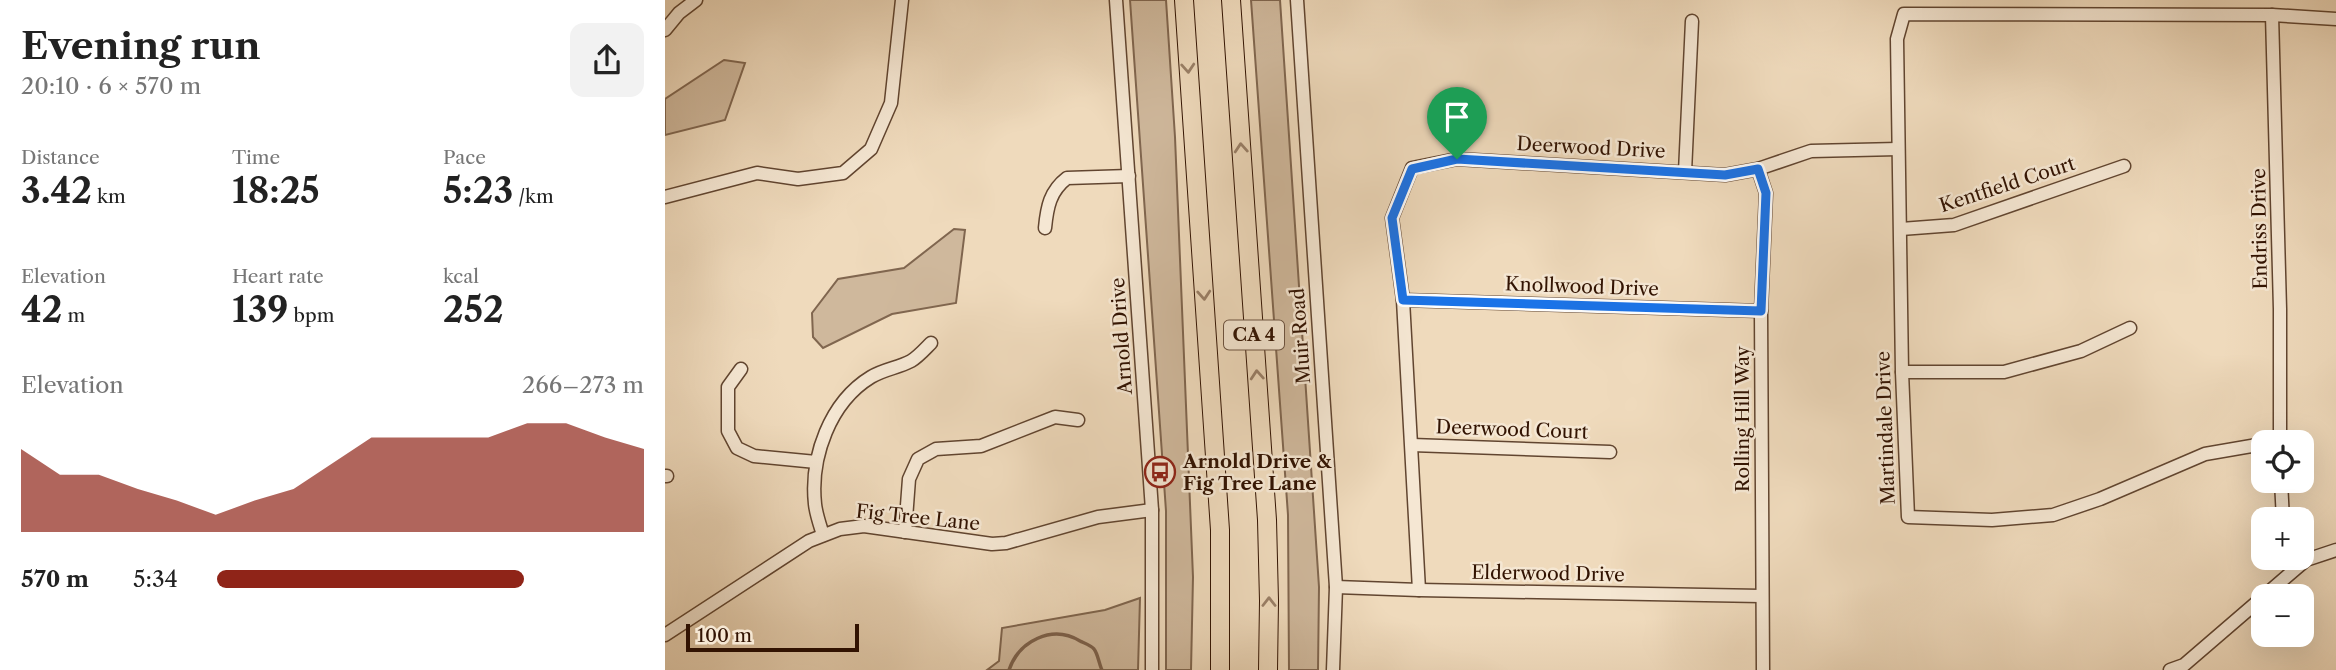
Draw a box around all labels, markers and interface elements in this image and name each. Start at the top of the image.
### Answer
text: Evening run [21,22,261,69]
button: share [570,23,644,97]
one-way arrow [1180,63,1195,74]
text: 20:10 · 6 × 570 m [21,72,201,100]
pin [1427,87,1487,159]
icon: arrive [1438,98,1476,136]
street label: Deerwood Drive [1516,132,1666,163]
one-way arrow [1234,142,1249,153]
text: Distance [21,146,100,169]
text: Time [232,146,280,169]
text: Pace [443,146,486,169]
street label: Kentfield Court [1936,152,2078,217]
street label: Endriss Drive [2247,168,2272,290]
text: 3.42 [21,169,92,212]
text: 18:25 [232,169,320,212]
text: 5:23 [443,169,513,212]
text: km [92,185,126,208]
text: /km [513,185,554,208]
text: Elevation [21,265,106,288]
text: Heart rate [232,265,324,288]
text: kcal [443,265,479,288]
street label: Knollwood Drive [1505,272,1659,301]
street label: Arnold Drive [1106,277,1137,396]
street label: Muir Road [1286,287,1315,385]
text: 42 [21,288,62,331]
text: 139 [232,288,288,331]
text: 252 [443,288,504,331]
one-way arrow [1196,290,1211,301]
text: m [62,304,85,327]
text: bpm [288,304,334,327]
road number: CA 4 [1224,320,1284,349]
street label: Rolling Hill Way [1731,345,1754,492]
street label: Martindale Drive [1871,351,1900,505]
one-way arrow [1250,369,1265,380]
text: Elevation [21,371,124,399]
text: 266–273 m [522,371,644,399]
street label: Deerwood Court [1435,415,1589,444]
map controls [2251,430,2314,647]
button: locate [2251,430,2314,493]
place label: Arnold Drive & Fig Tree Lane [1182,450,1332,495]
bus stop icon: Arnold Drive & Fig Tree Lane [1143,455,1177,489]
street label: Fig Tree Lane [855,500,981,535]
button: + [2251,507,2314,570]
street label: Elderwood Drive [1471,561,1625,586]
text: 570 m [21,565,89,593]
text: 5:34 [133,565,178,593]
button: − [2251,584,2314,647]
one-way arrow [1261,596,1277,607]
scale bar [686,621,859,653]
text: 100 m [697,624,752,647]

